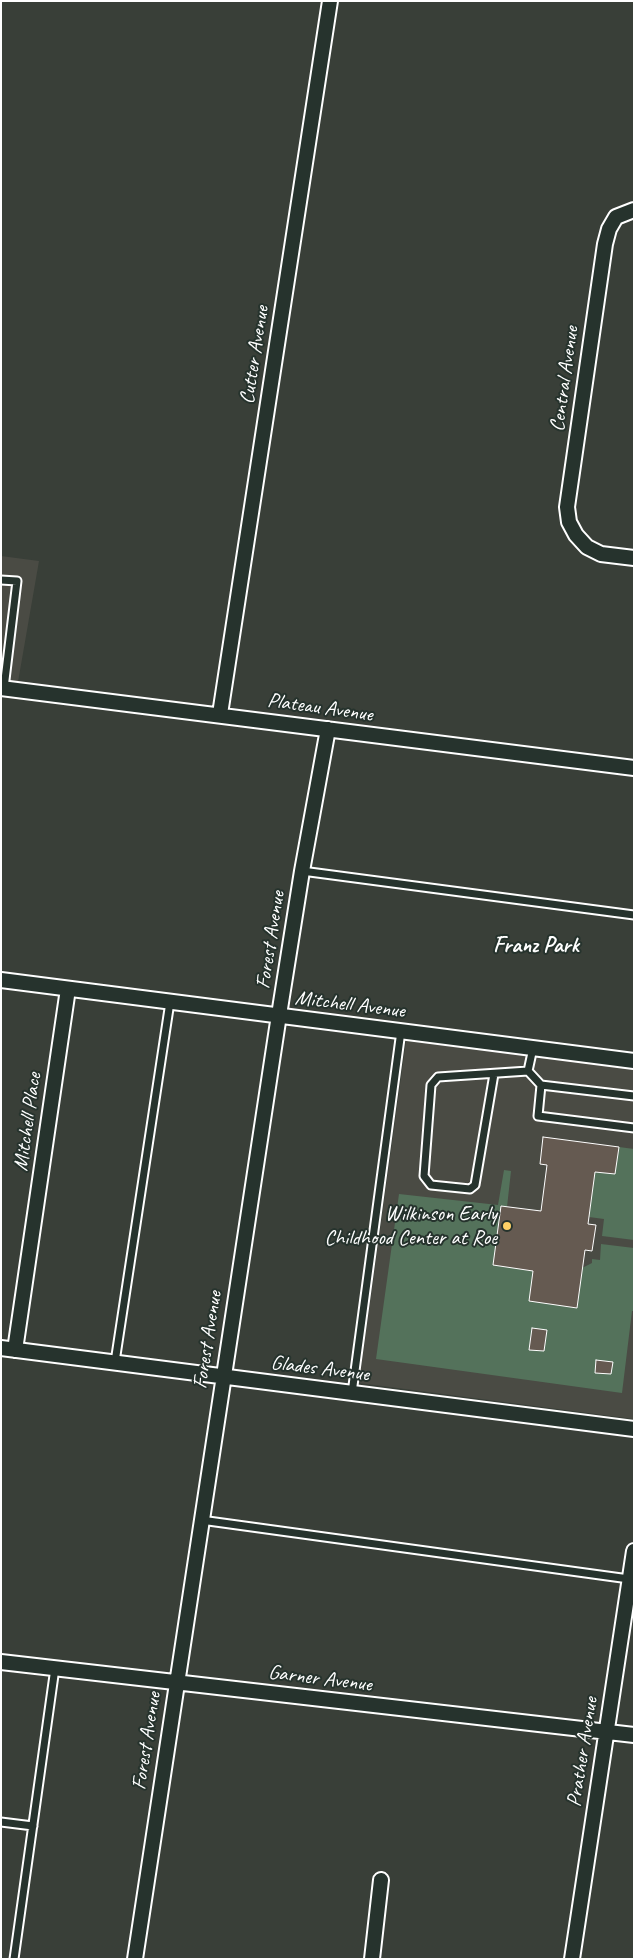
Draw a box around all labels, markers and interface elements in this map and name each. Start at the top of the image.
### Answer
street label: Cutter Avenue [235,304,275,406]
street label: Central Avenue [545,325,585,433]
street label: Plateau Avenue [266,688,374,728]
street label: Forest Avenue [251,889,291,991]
district label: Franz Park [493,933,579,959]
street label: Mitchell Avenue [294,986,406,1024]
street label: Mitchell Place [9,1071,47,1173]
place label: Wilkinson Early Childhood Center at Roe [325,1201,497,1251]
marker: Wilkinson Early Childhood Center at Roe [501,1220,513,1232]
street label: Forest Avenue [188,1289,228,1391]
street label: Glades Avenue [269,1350,371,1388]
street label: Garner Avenue [267,1660,373,1698]
street label: Forest Avenue [127,1690,167,1792]
street label: Prather Avenue [562,1695,604,1809]

